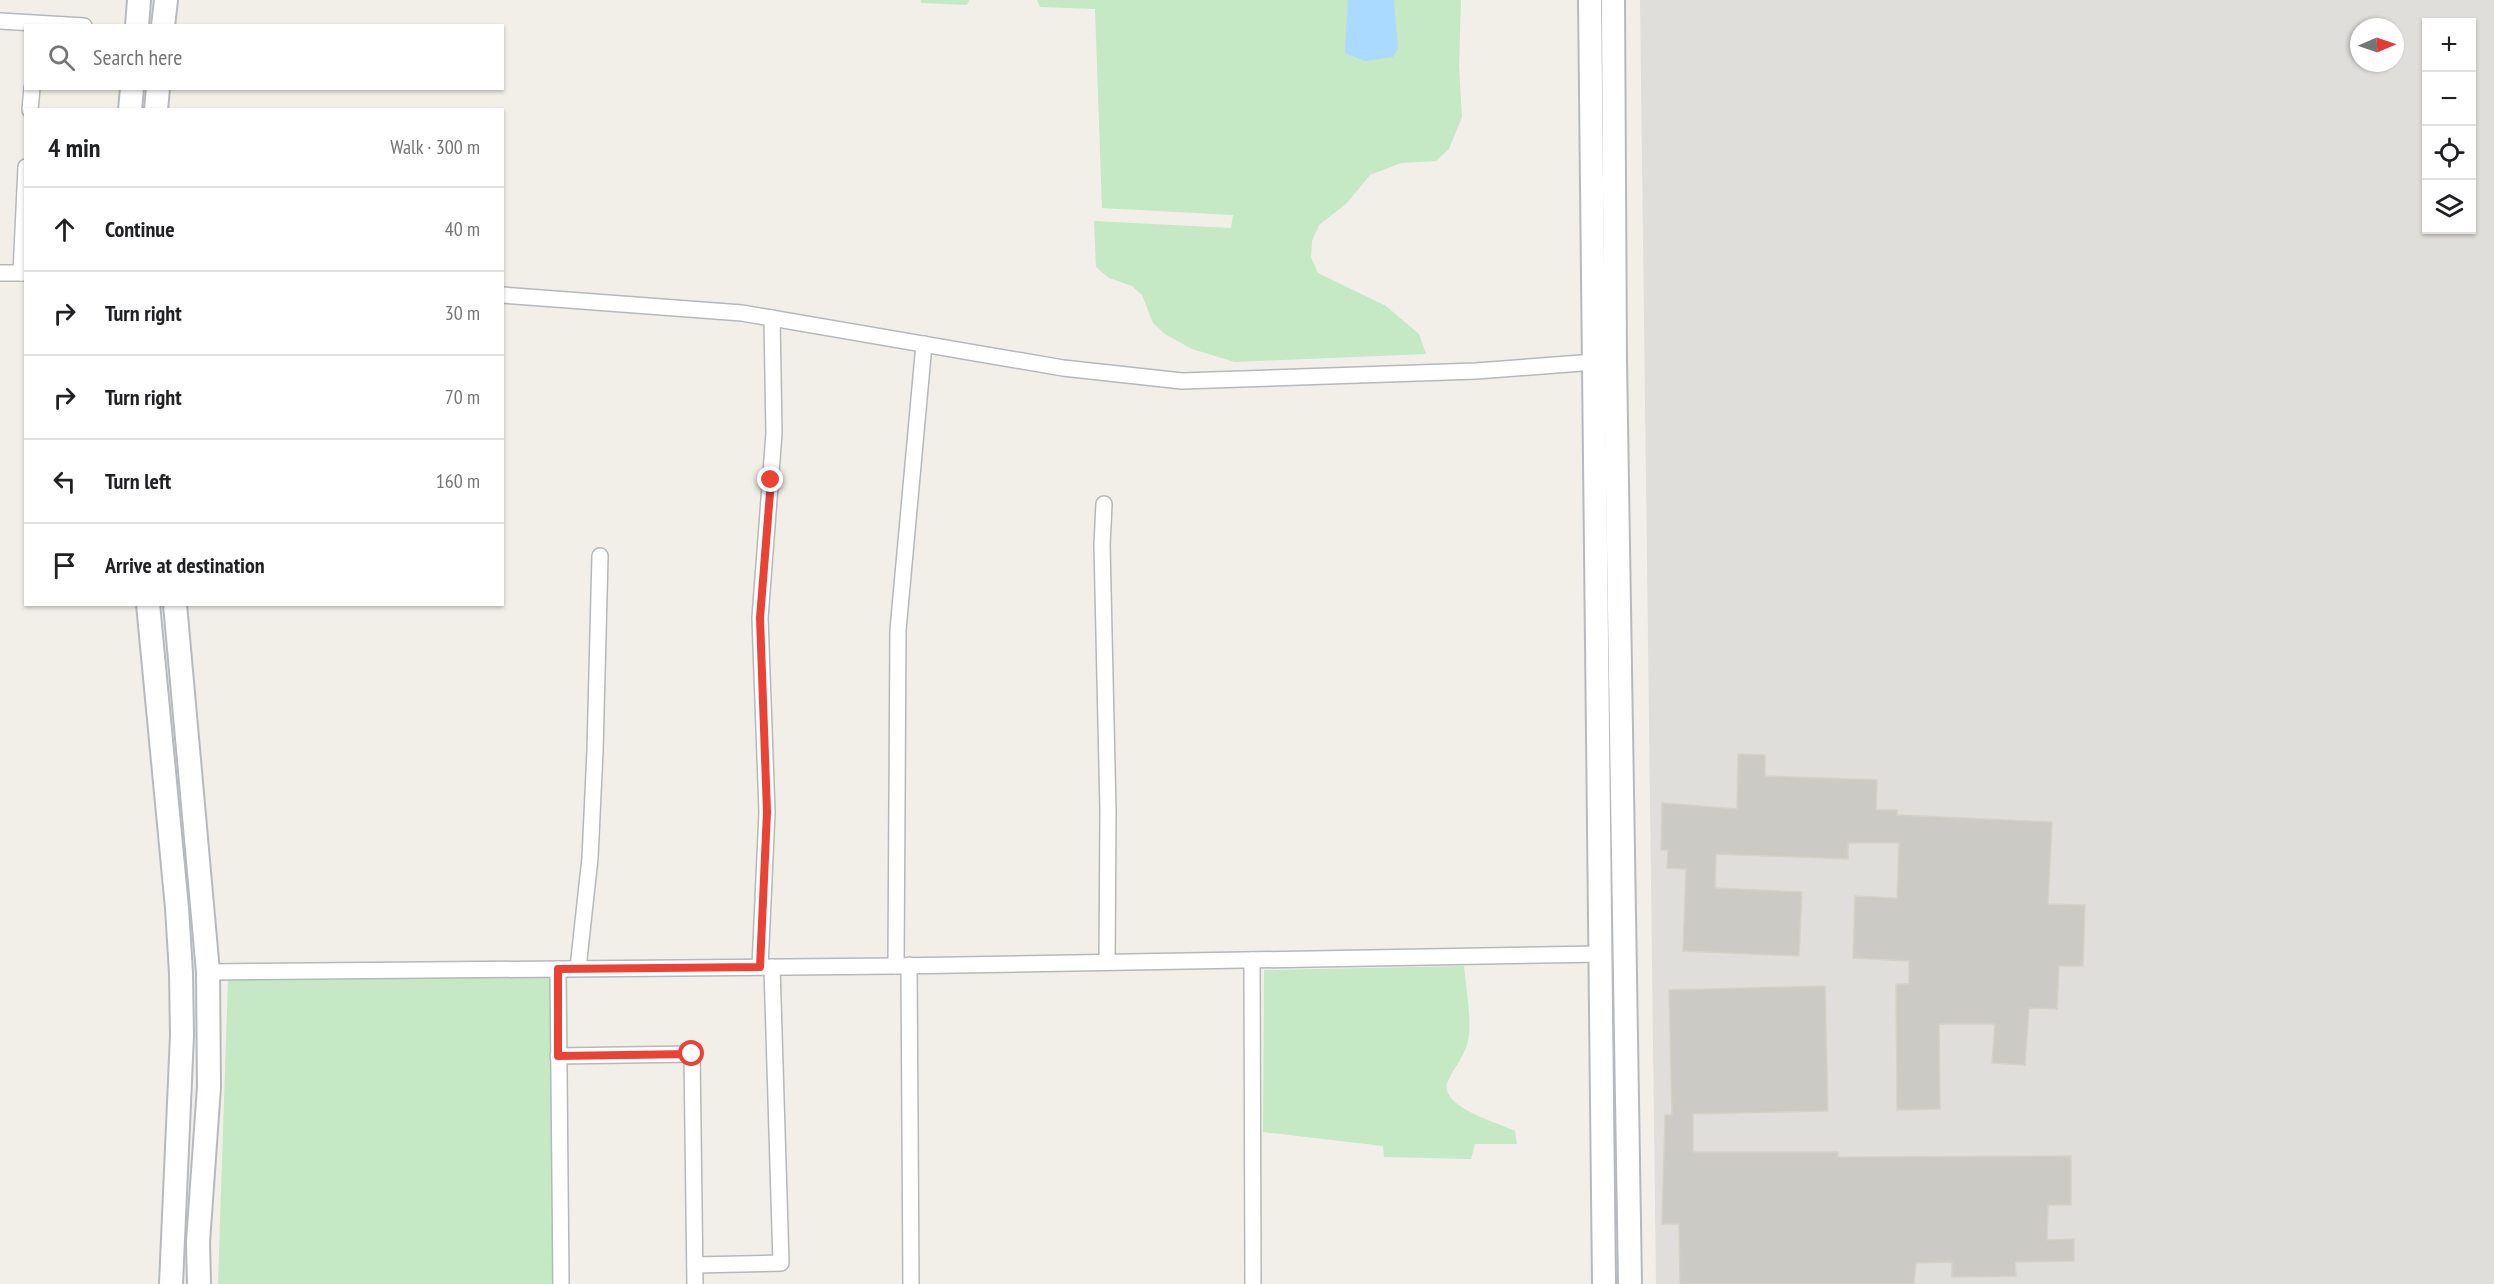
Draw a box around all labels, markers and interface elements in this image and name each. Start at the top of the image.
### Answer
north arrow [2350,18,2404,72]
map controls [2422,18,2476,234]
button: + [2422,18,2476,72]
search box [24,24,504,90]
icon: search [45,41,78,74]
text: Search here [93,43,182,71]
button: − [2422,72,2476,126]
button: locate [2422,126,2476,180]
text: 4 min [48,131,101,164]
text: Walk · 300 m [390,134,480,160]
button: layers [2422,180,2476,234]
icon: ahead [48,213,81,246]
text: Continue [105,215,175,243]
text: 40 m [445,216,480,242]
icon: right [48,297,81,330]
text: Turn right [105,299,182,327]
text: 30 m [445,300,480,326]
icon: right [48,381,81,414]
text: Turn right [105,383,182,411]
text: 70 m [445,384,480,410]
icon: left [48,465,81,498]
route end [757,466,783,492]
text: Turn left [105,467,171,495]
text: 160 m [436,468,480,494]
icon: arrive [48,549,81,582]
text: Arrive at destination [105,551,265,579]
route start [678,1040,704,1066]

